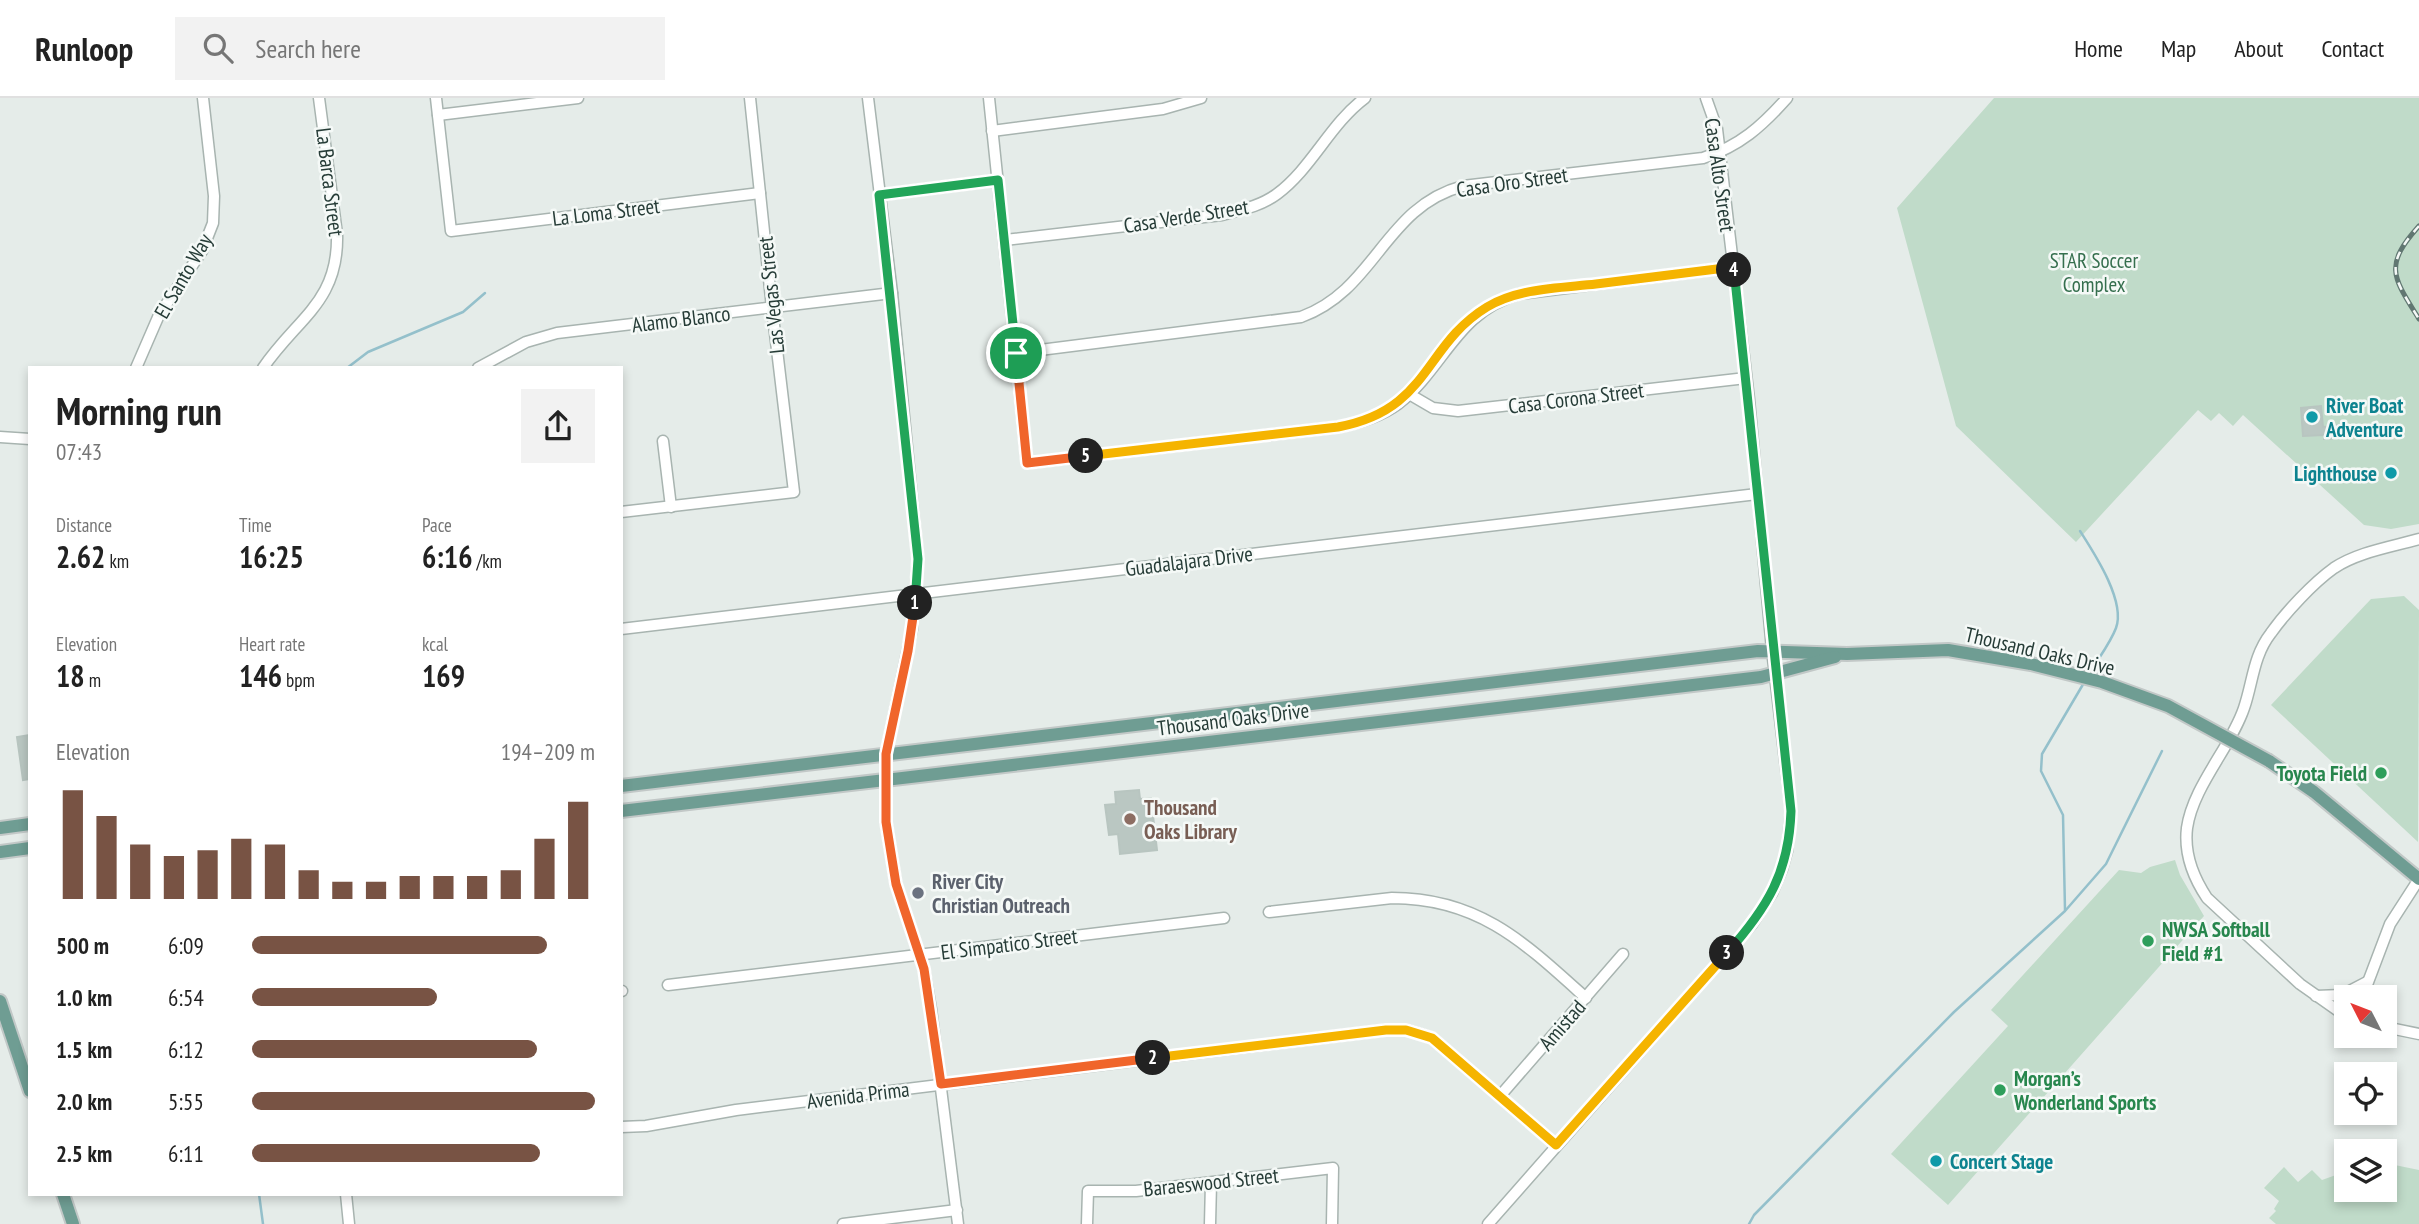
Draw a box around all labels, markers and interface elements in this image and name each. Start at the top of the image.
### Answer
search box [175,17,665,80]
text: Runloop [35,27,133,70]
icon: search [199,29,237,67]
text: Search here [255,32,361,65]
text: Home [2074,33,2123,64]
text: Map [2161,33,2196,64]
text: About [2234,33,2283,64]
text: Contact [2321,33,2384,64]
street label: Casa Alto Street [1699,116,1741,234]
street label: La Barca Street [310,126,350,238]
street label: Casa Oro Street [1455,161,1570,203]
street label: La Loma Street [551,192,662,232]
street label: Casa Verde Street [1122,193,1251,239]
street label: El Santo Way [148,229,218,323]
street label: Las Vegas Street [751,235,791,355]
park label: STAR Soccer Complex [2050,247,2138,298]
pin: 4 [1716,252,1752,288]
text: 4 [1729,257,1738,281]
street label: Alamo Blanco [630,300,732,338]
pin [986,323,1046,383]
icon: arrive [997,334,1035,372]
street label: Casa Corona Street [1507,376,1645,420]
text: Morning run [56,386,222,435]
button: share [521,389,595,463]
place label: River Boat Adventure [2325,392,2403,443]
marker: River Boat Adventure [2304,409,2320,425]
text: 07:43 [56,437,102,466]
pin: 5 [1068,438,1104,474]
text: 5 [1081,443,1090,467]
place label: Lighthouse [2294,460,2377,487]
marker: Lighthouse [2383,465,2399,481]
text: Distance [56,513,112,537]
text: Time [239,513,272,537]
text: Pace [422,513,452,537]
text: 2.62 [56,537,105,576]
text: 16:25 [239,537,304,576]
text: 6:16 [422,537,473,576]
street label: Guadalajara Drive [1124,540,1254,582]
text: km [105,549,129,573]
text: /km [473,549,502,573]
pin: 1 [898,586,932,620]
text: 1 [910,590,919,614]
street label: Thousand Oaks Drive [1962,621,2118,681]
text: Elevation [56,632,117,656]
text: Heart rate [239,632,305,656]
text: kcal [422,632,448,656]
text: 18 [56,656,85,695]
text: 146 [239,656,282,695]
text: 169 [422,656,465,695]
text: m [85,668,101,692]
text: bpm [282,668,315,692]
street label: Thousand Oaks Drive [1155,696,1311,742]
text: Elevation [56,737,130,766]
text: 194–209 m [501,737,595,766]
place label: Toyota Field [2276,760,2367,787]
marker: Toyota Field [2373,765,2389,781]
place label: Thousand Oaks Library [1144,794,1238,845]
marker: Thousand Oaks Library [1122,811,1138,827]
place label: River City Christian Outreach [932,868,1070,919]
marker: River City Christian Outreach [910,885,926,901]
place label: NWSA Softball Field #1 [2162,916,2271,967]
street label: El Simpatico Street [939,922,1079,966]
text: 500 m [56,931,109,960]
text: 6:09 [168,931,204,960]
marker: NWSA Softball Field #1 [2140,933,2156,949]
pin: 3 [1710,936,1744,970]
text: 3 [1722,940,1731,964]
text: 1.0 km [56,983,112,1012]
text: 6:54 [168,983,204,1012]
north arrow [2334,985,2398,1048]
map controls [2334,985,2397,1202]
street label: Amistad [1533,994,1591,1056]
text: 1.5 km [56,1035,112,1064]
text: 6:12 [168,1035,204,1064]
pin: 2 [1136,1040,1170,1076]
text: 2 [1148,1045,1157,1069]
button: locate [2334,1062,2397,1125]
place label: Morgan’s Wonderland Sports [2013,1065,2156,1116]
street label: Avenida Prima [805,1075,911,1115]
marker: Morgan’s Wonderland Sports [1992,1082,2008,1098]
text: 2.0 km [56,1087,112,1116]
text: 5:55 [168,1087,204,1116]
text: 2.5 km [56,1139,112,1168]
text: 6:11 [168,1139,204,1168]
button: layers [2334,1139,2397,1202]
place label: Concert Stage [1950,1148,2053,1175]
marker: Concert Stage [1928,1153,1944,1169]
street label: Baraeswood Street [1142,1161,1280,1203]

